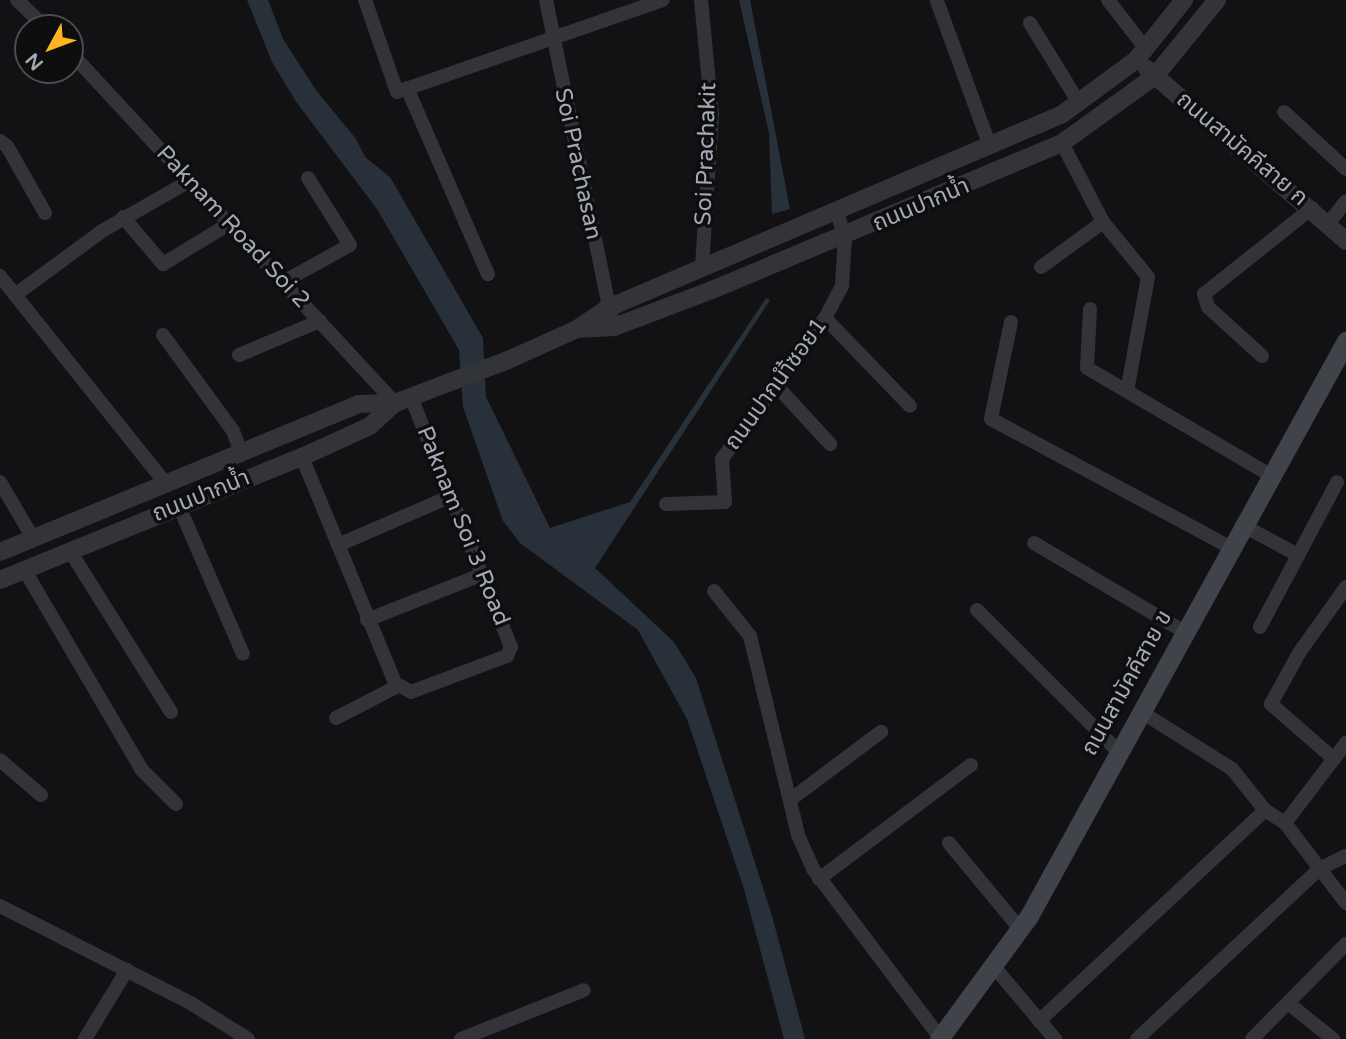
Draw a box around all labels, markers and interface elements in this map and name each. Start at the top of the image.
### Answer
north arrow [14,14,84,84]
text: N [21,48,48,74]
street label: Soi Prachakit [690,82,722,226]
street label: Soi Prachasan [548,86,608,242]
street label: ถนนสามัคคีสาย ก [1171,86,1313,212]
street label: Paknam Road Soi 2 [150,140,316,314]
street label: ถนนปากน้ำ [868,172,974,238]
street label: ถนนปากนำ้ซอย1 [719,313,833,455]
street label: Paknam Soi 3 Road [410,422,516,630]
street label: ถนนปากน้ำ [148,464,254,528]
street label: ถนนสามัคคีสาย ข [1076,606,1178,760]

